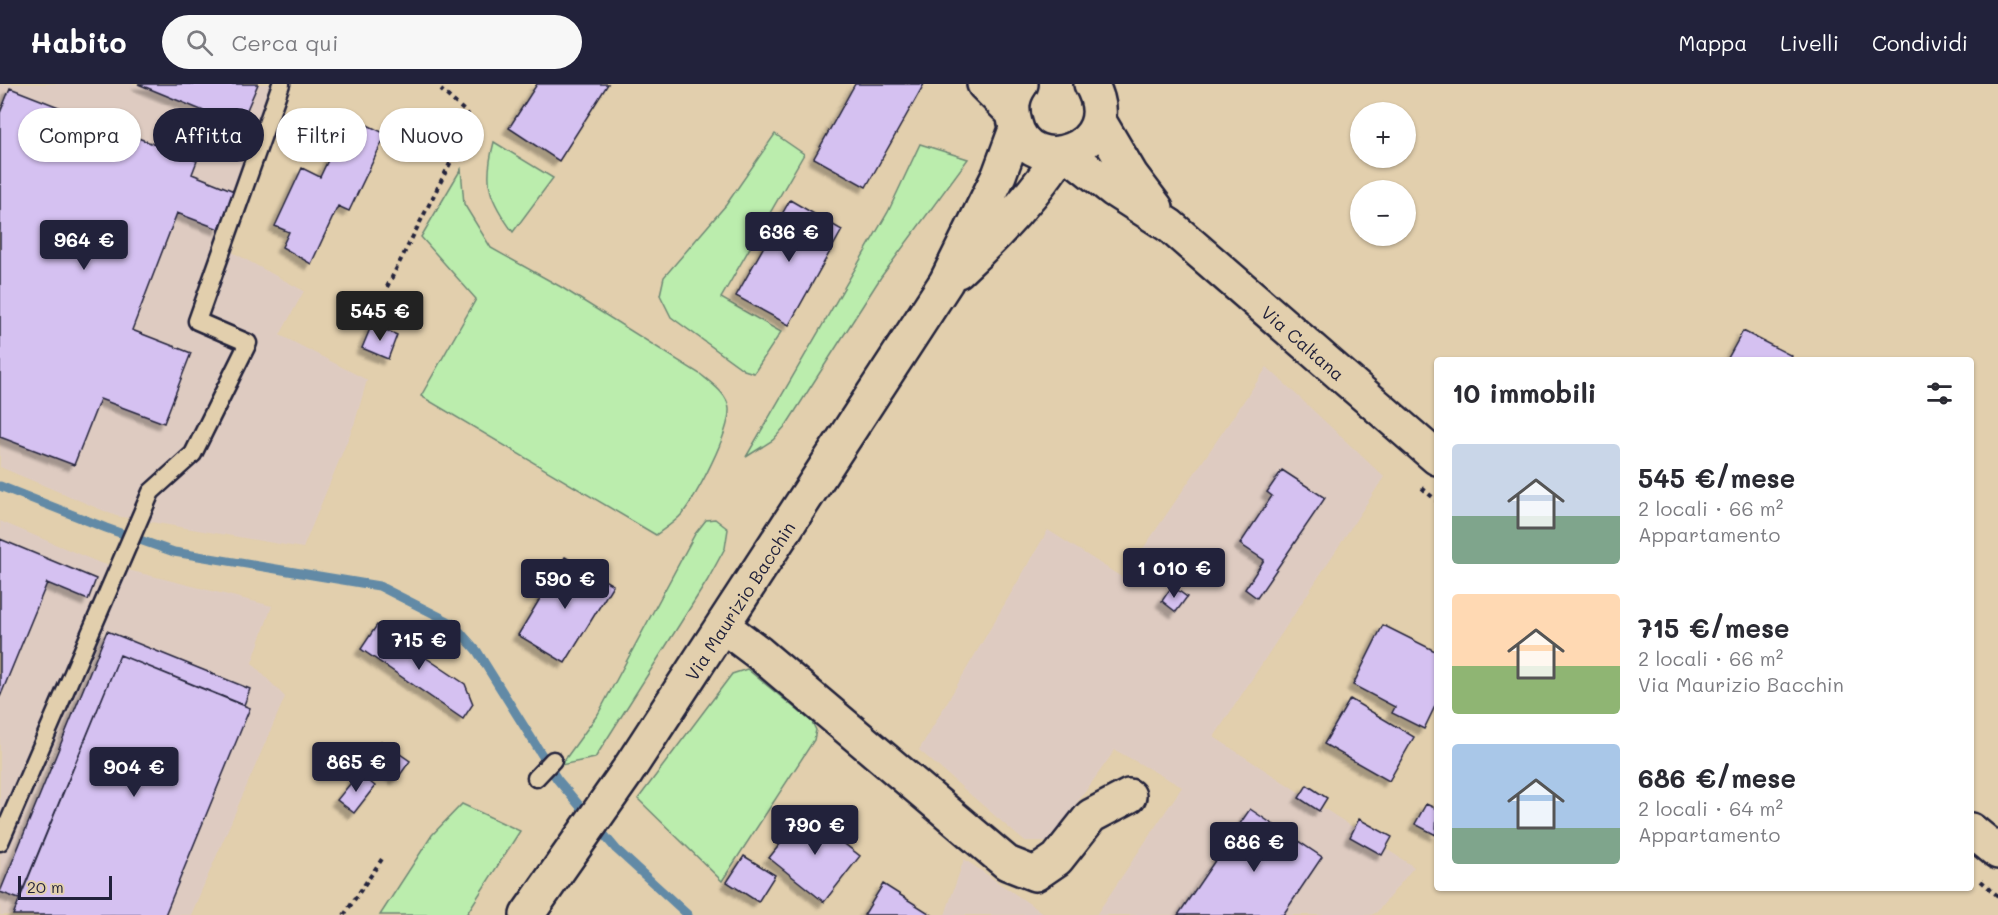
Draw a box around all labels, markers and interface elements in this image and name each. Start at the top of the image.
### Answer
search box [162,15,582,69]
text: Habito [30,24,126,60]
icon: search [183,26,216,59]
text: Cerca qui [231,28,338,57]
text: Mappa [1679,29,1747,56]
text: Livelli [1780,29,1839,56]
text: Condividi [1872,29,1968,56]
map controls [1350,102,1416,246]
button: + [1350,102,1416,168]
chip: Compra [18,108,141,162]
chip: Affitta [153,108,264,162]
chip: Filtri [276,108,367,162]
chip: Nuovo [379,108,484,162]
button: − [1350,180,1416,246]
pin: 636 € [747,212,831,263]
text: 636 € [759,218,819,244]
pin: 964 € [42,220,126,271]
text: 964 € [54,226,114,252]
pin: 545 € [338,291,422,342]
text: 545 € [350,297,410,323]
street label: Via Caltana [1256,300,1350,386]
text: 10 immobili [1452,376,1597,410]
icon: filters [1923,377,1956,410]
text: 545 €/mese [1638,461,1795,495]
icon: home [1500,468,1572,540]
text: 2 locali · 66 m² [1638,495,1783,521]
street label: Via Maurizio Bacchin [680,517,800,685]
text: Appartamento [1638,521,1780,547]
pin: 1 010 € [1119,548,1229,599]
text: 1 010 € [1137,554,1211,580]
pin: 590 € [523,559,607,610]
text: 590 € [535,565,595,591]
text: 715 €/mese [1638,611,1790,645]
icon: home [1500,618,1572,690]
pin: 715 € [377,620,461,671]
text: 715 € [391,626,447,652]
text: 2 locali · 66 m² [1638,645,1783,671]
text: Via Maurizio Bacchin [1638,671,1844,697]
pin: 865 € [314,742,398,793]
pin: 904 € [92,747,176,798]
text: 865 € [326,748,386,774]
text: 904 € [104,753,164,779]
text: 686 €/mese [1638,761,1796,795]
icon: home [1500,768,1572,840]
text: 2 locali · 64 m² [1638,795,1783,821]
pin: 790 € [773,805,857,856]
text: 790 € [785,811,845,837]
text: Appartamento [1638,821,1780,847]
pin: 686 € [1212,822,1296,873]
text: 686 € [1224,828,1284,854]
scale bar [18,873,112,900]
text: 20 m [27,876,64,897]

